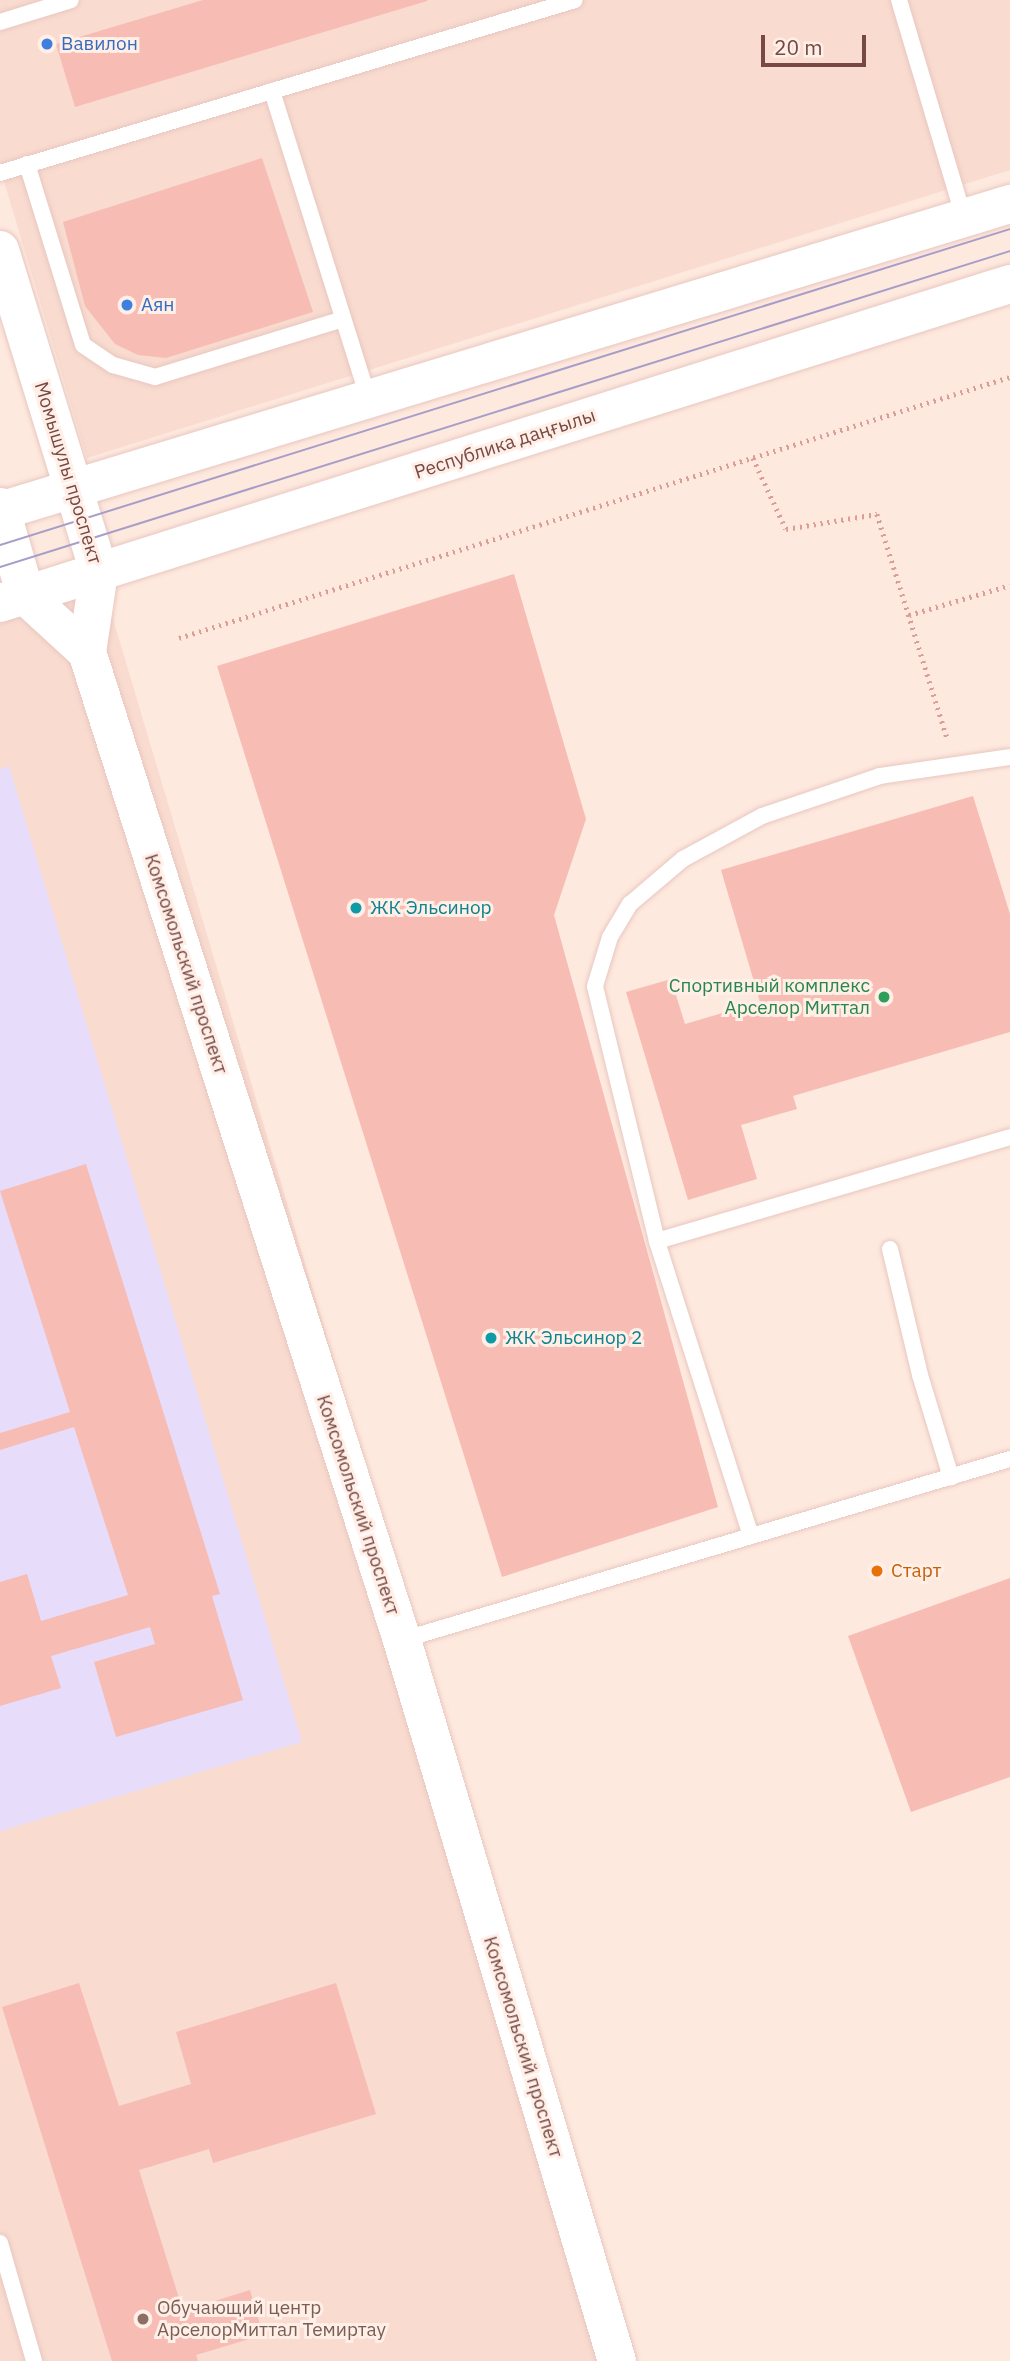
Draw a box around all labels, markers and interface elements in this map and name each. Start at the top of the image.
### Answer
scale bar [765,21,870,65]
place label: Вавилон [61,33,138,55]
text: 20 m [774,33,823,61]
marker: Вавилон [39,36,55,52]
place label: Аян [141,294,175,316]
marker: Аян [119,297,135,313]
street label: Момышулы проспект [29,379,107,567]
street label: Республика даңғылы [412,404,598,484]
street label: Комсомольский проспект [140,851,232,1077]
place label: ЖК Эльсинор [370,897,492,919]
marker: ЖК Эльсинор [348,900,364,916]
place label: Спортивный комплекс Арселор Миттал [669,975,870,1019]
marker: Спортивный комплекс Арселор Миттал [876,989,892,1005]
place label: ЖК Эльсинор 2 [505,1327,643,1349]
marker: ЖК Эльсинор 2 [483,1330,499,1346]
street label: Комсомольский проспект [312,1392,404,1618]
place label: Старт [891,1560,941,1582]
marker: Старт [869,1563,885,1579]
street label: Комсомольский проспект [478,1934,568,2160]
place label: Обучающий центр АрселорМиттал Темиртау [157,2297,386,2341]
marker: Обучающий центр АрселорМиттал Темиртау [135,2311,151,2327]

